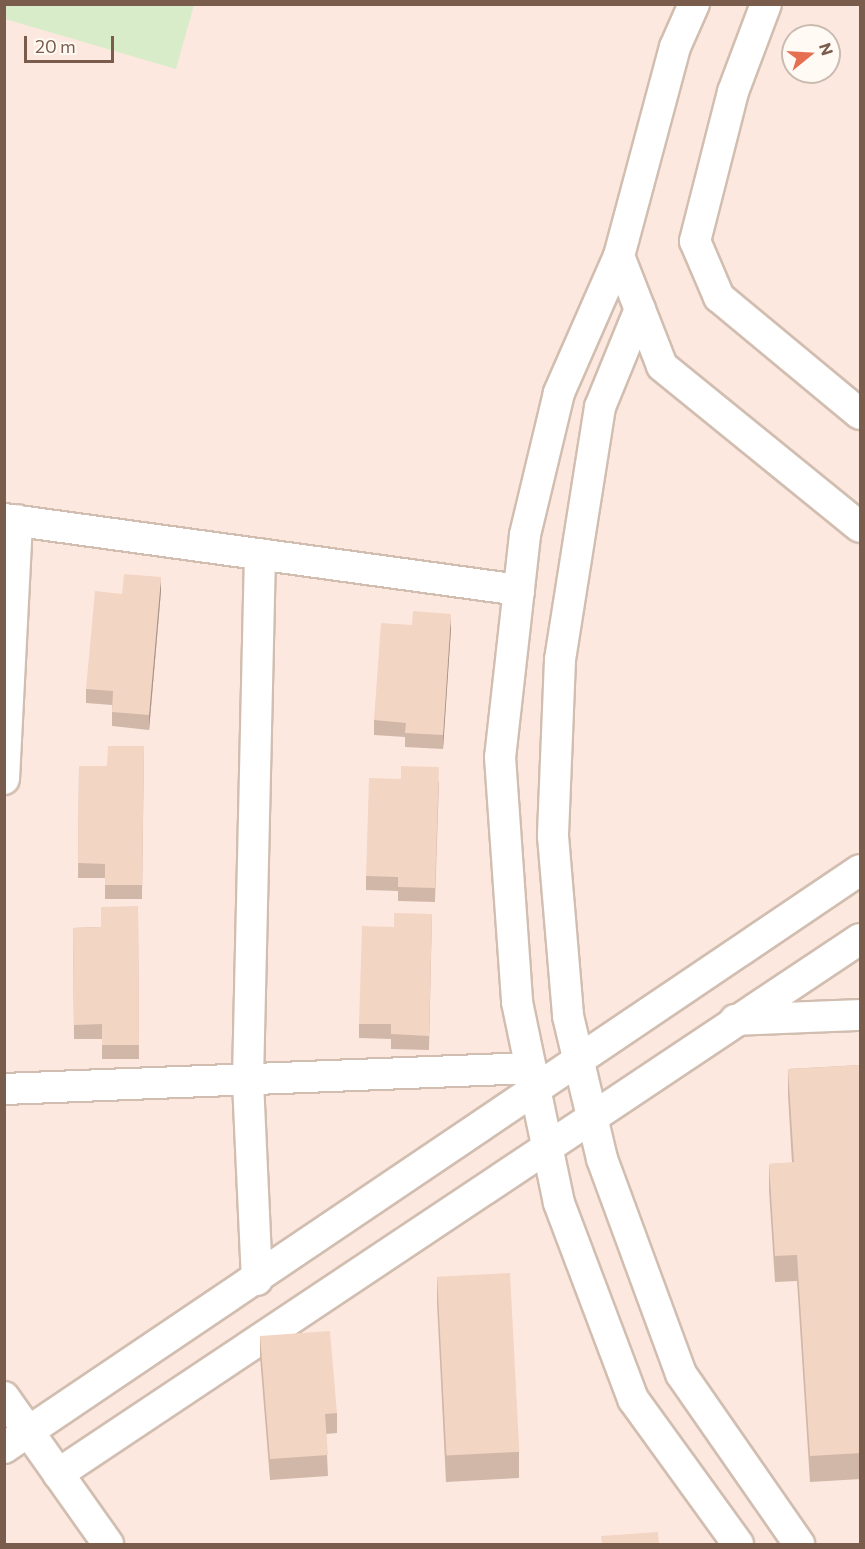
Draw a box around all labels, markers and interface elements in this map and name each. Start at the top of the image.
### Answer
scale bar [27,24,117,62]
north arrow [781,24,841,84]
text: 20 m [35,35,76,57]
text: N [816,40,838,58]

